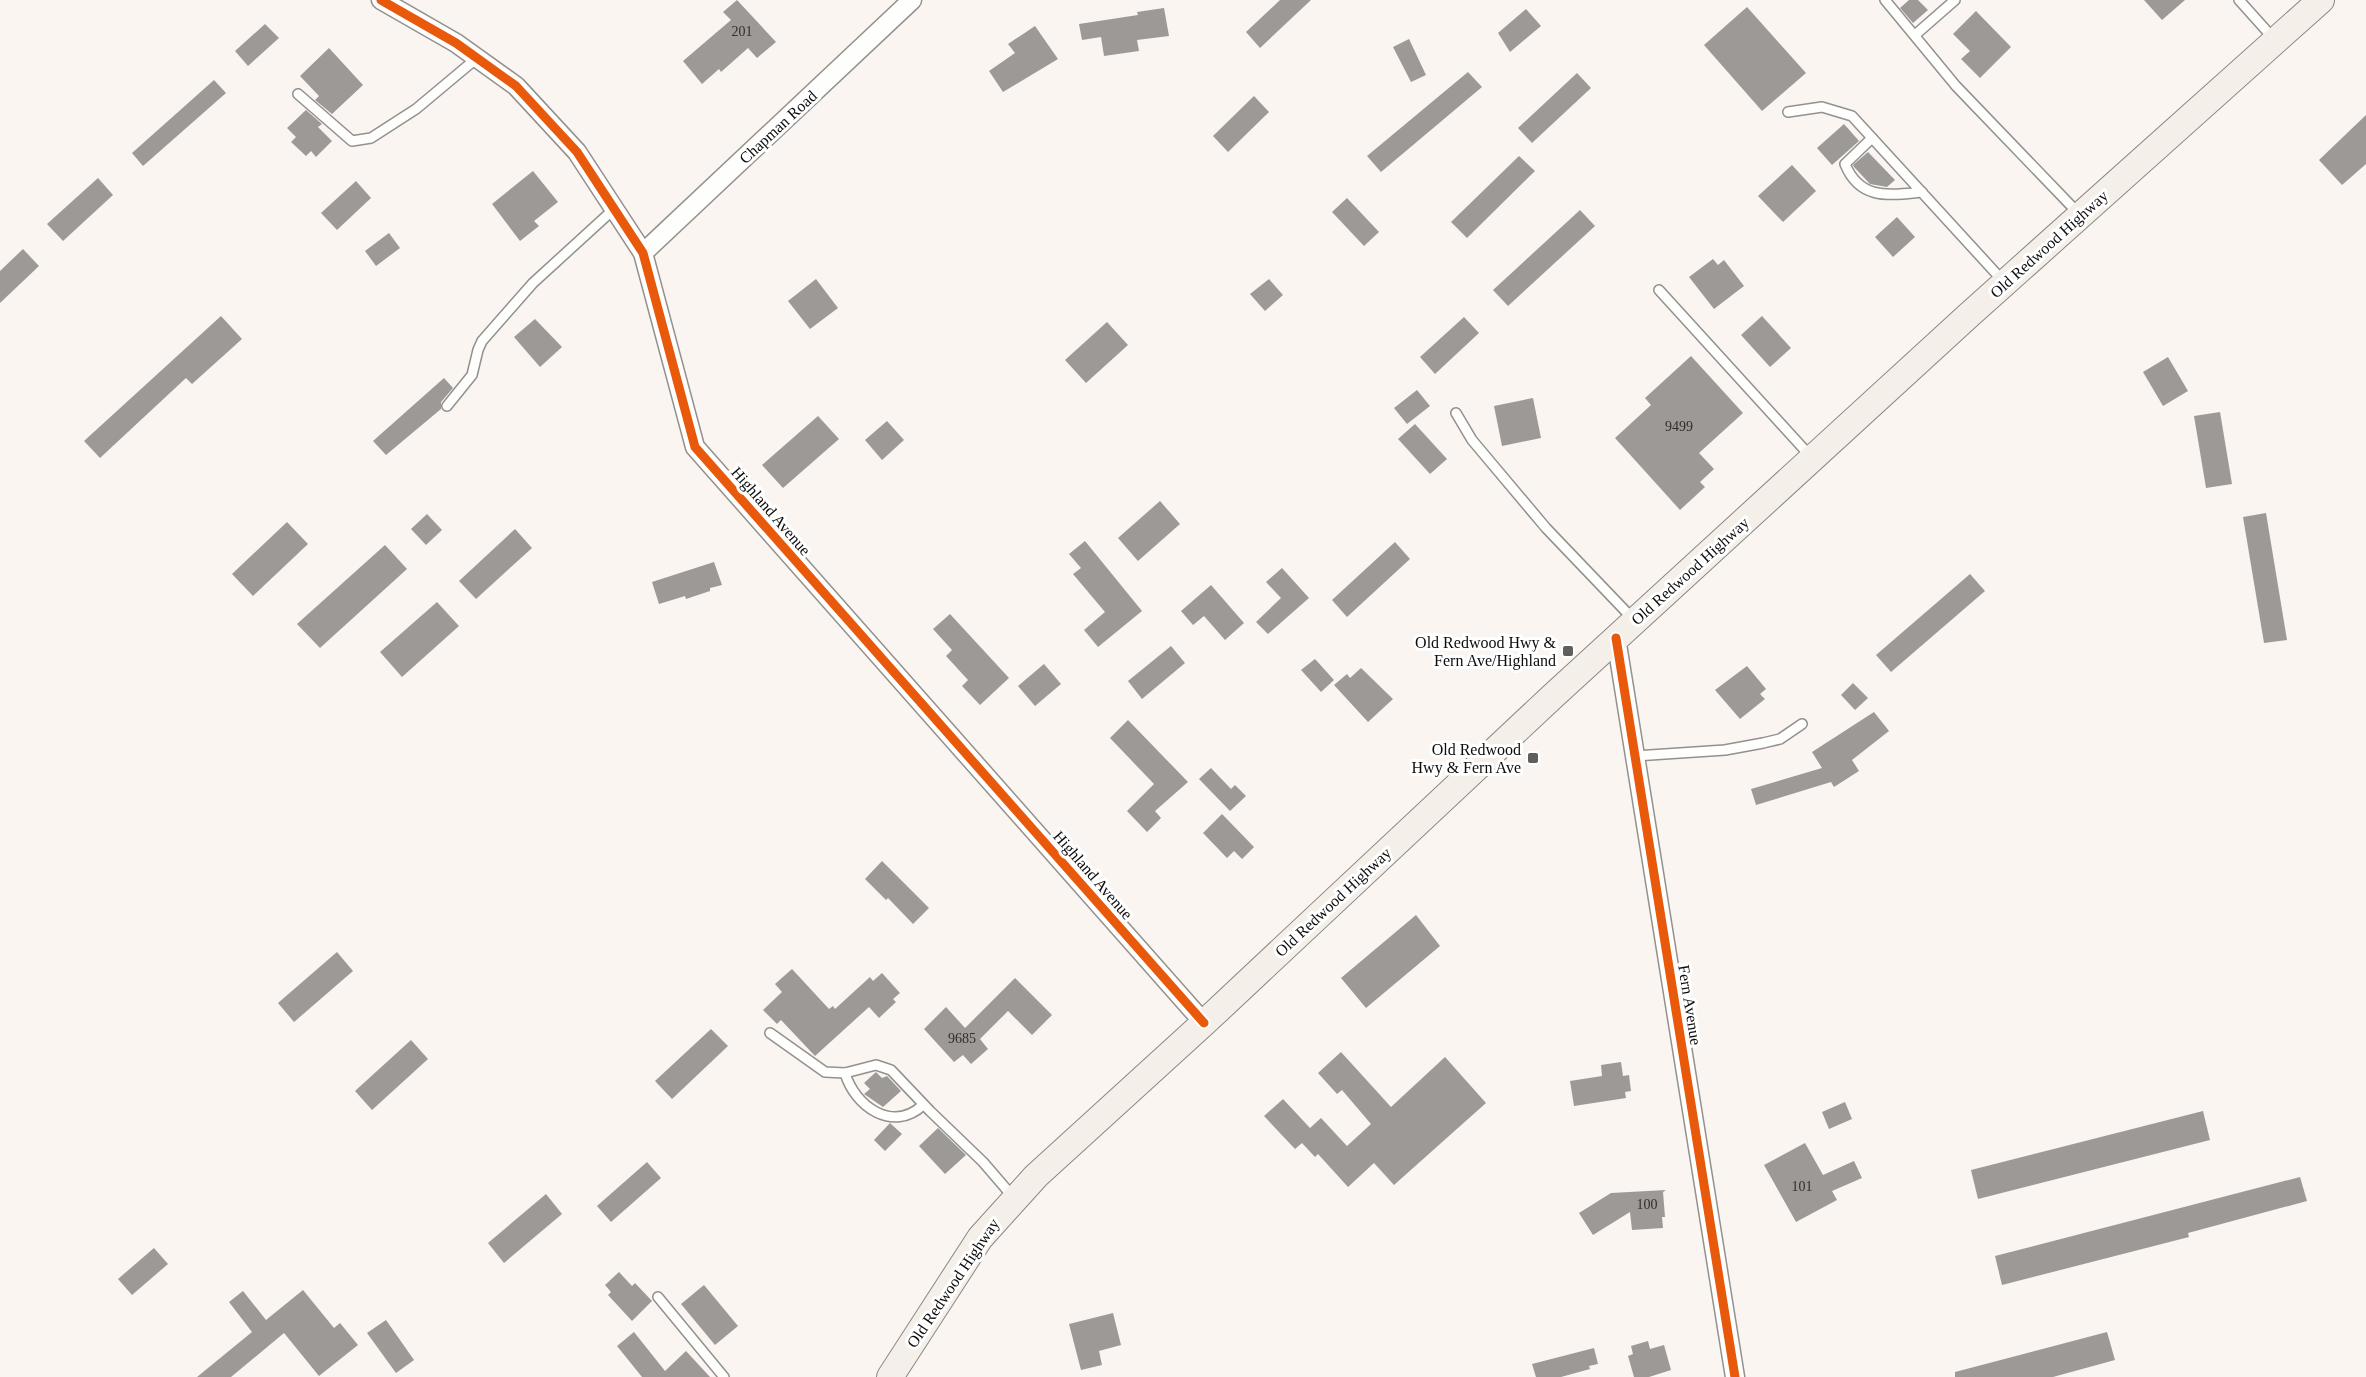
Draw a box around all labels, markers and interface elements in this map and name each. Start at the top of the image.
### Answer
house number: 201 [732,24,753,39]
street label: Chapman Road [736,87,821,168]
street label: Old Redwood Highway [1987,187,2112,302]
house number: 9499 [1665,419,1693,434]
street label: Highland Avenue [727,463,814,559]
street label: Old Redwood Highway [1628,514,1753,629]
place label: Old Redwood Hwy & Fern Ave/Highland [1415,634,1557,670]
marker: Old Redwood Hwy & Fern Ave/Highland [1561,644,1575,658]
place label: Old Redwood Hwy & Fern Ave [1412,741,1521,777]
marker: Old Redwood Hwy & Fern Ave [1526,751,1540,765]
street label: Highland Avenue [1049,827,1136,923]
street label: Old Redwood Highway [1272,844,1395,961]
street label: Fern Avenue [1675,964,1705,1046]
house number: 9685 [948,1031,976,1046]
house number: 101 [1792,1179,1813,1194]
house number: 100 [1637,1197,1658,1212]
street label: Old Redwood Highway [903,1215,1003,1351]

